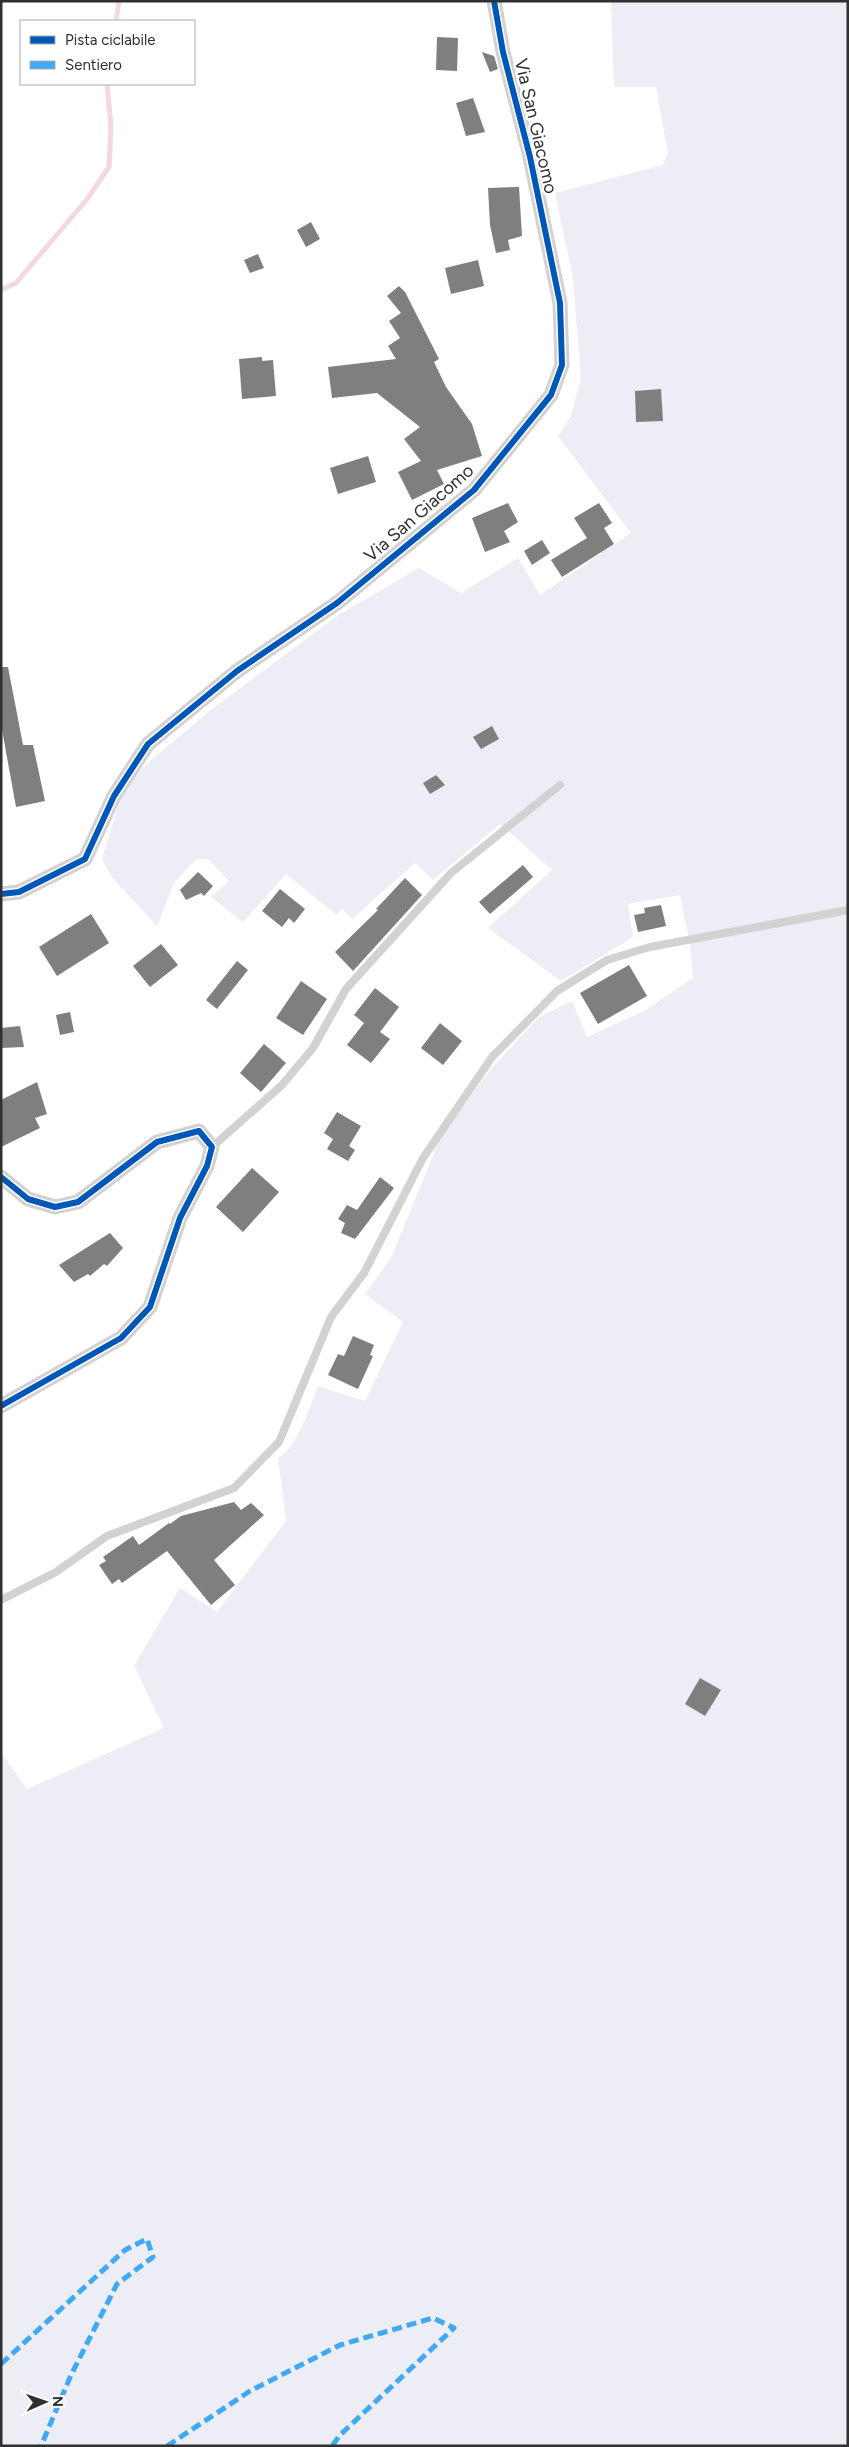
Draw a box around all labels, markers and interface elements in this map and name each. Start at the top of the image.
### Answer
legend [20,20,195,85]
text: Pista ciclabile [65,31,156,49]
text: Sentiero [65,56,122,74]
street label: Via San Giacomo [510,56,562,196]
street label: Via San Giacomo [360,459,478,567]
north arrow [20,2377,70,2427]
text: N [49,2396,66,2407]

